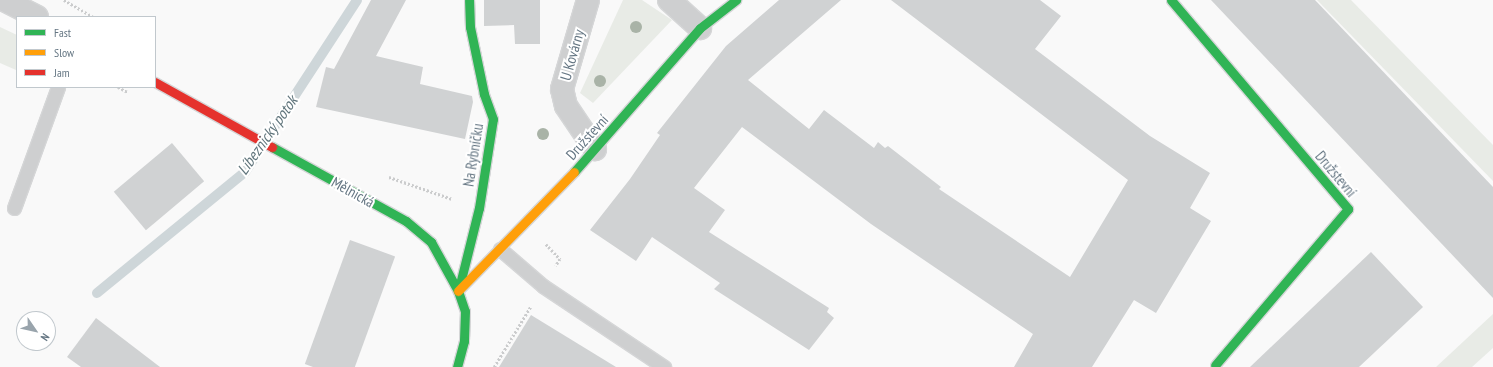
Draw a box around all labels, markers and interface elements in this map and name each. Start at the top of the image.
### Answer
legend [16,16,156,88]
text: Fast [54,25,71,40]
street label: U Kovárny [556,27,588,83]
text: Slow [54,45,74,60]
text: Jam [54,65,70,80]
water label: Líbeznický potok [233,92,301,178]
street label: Družstevní [562,111,612,163]
street label: Na Rybníčku [459,122,487,188]
street label: Družstevní [1312,147,1360,201]
street label: Mělnická [328,173,378,211]
north arrow [16,311,56,351]
text: N [38,331,53,344]

